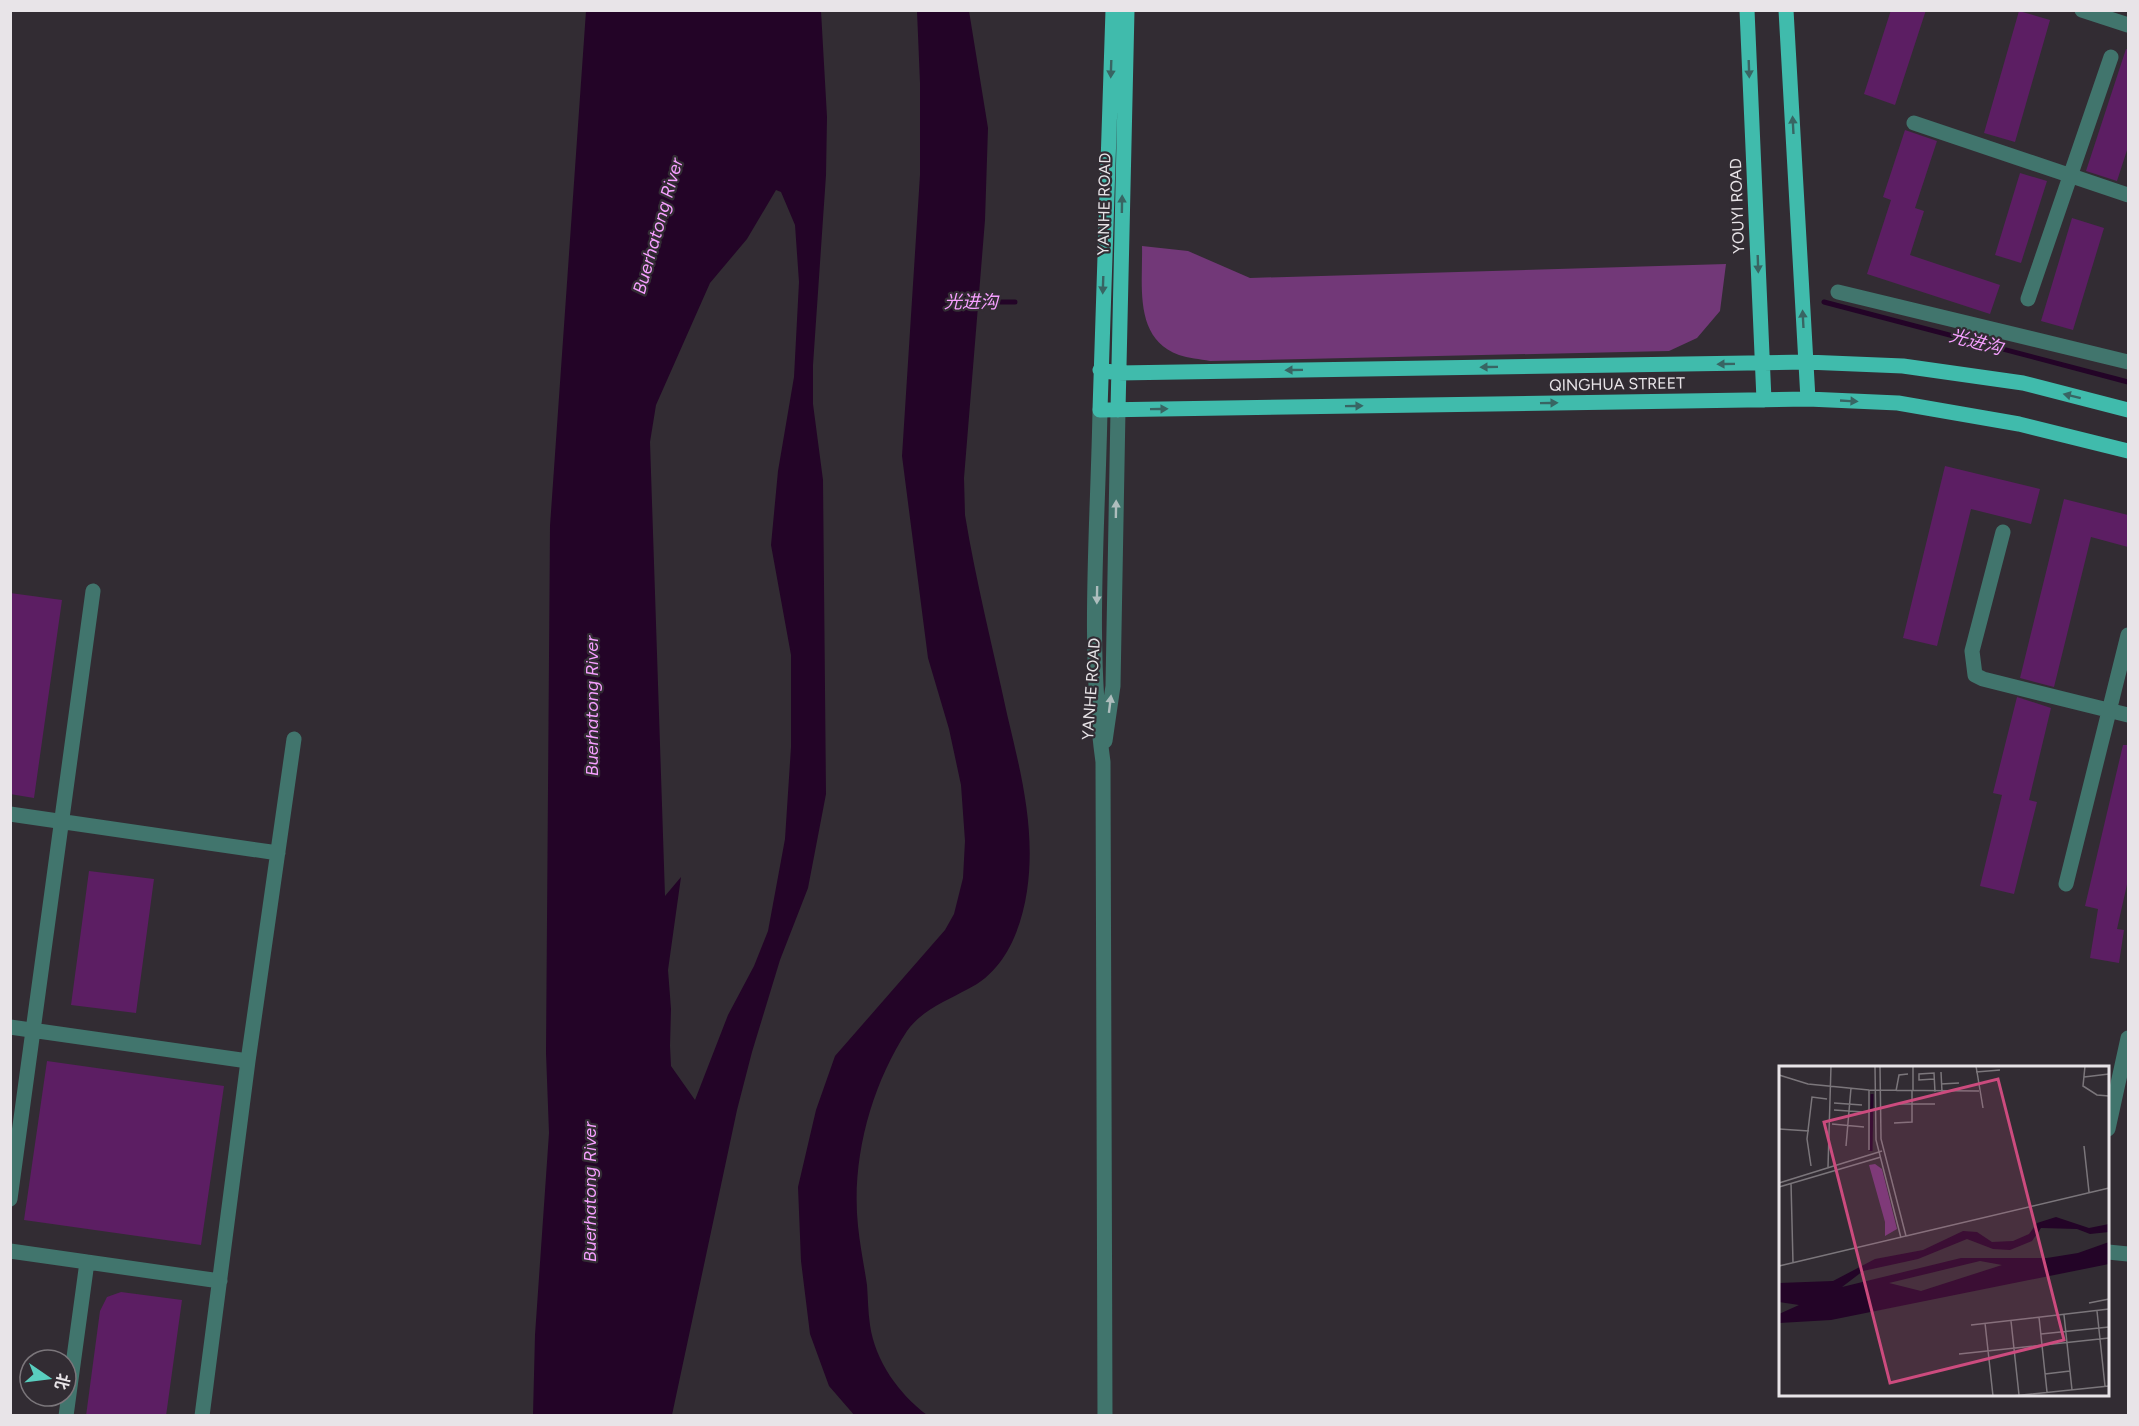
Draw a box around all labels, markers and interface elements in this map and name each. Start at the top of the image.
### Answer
one-way arrow [1107,59,1116,78]
one-way arrow [1745,59,1754,78]
one-way arrow [1788,115,1797,134]
street label: YANHE ROAD [1094,153,1114,255]
water label: Buerhatong River [628,155,688,297]
street label: YOUYI ROAD [1726,158,1748,254]
one-way arrow [1117,195,1127,214]
one-way arrow [1753,254,1762,273]
one-way arrow [1099,275,1108,294]
water label: 光进沟 [944,291,1000,313]
one-way arrow [1799,310,1808,329]
water label: 光进沟 [1947,324,2007,360]
one-way arrow [1717,359,1736,369]
one-way arrow [1480,363,1499,372]
one-way arrow [1285,365,1304,375]
street label: QINGHUA STREET [1549,373,1685,395]
one-way arrow [2063,390,2081,400]
one-way arrow [1839,396,1858,405]
one-way arrow [1539,398,1558,408]
one-way arrow [1344,401,1363,411]
one-way arrow [1149,404,1168,414]
one-way arrow [1111,500,1120,519]
one-way arrow [1092,585,1102,604]
water label: Buerhatong River [581,635,603,776]
street label: YANHE ROAD [1078,637,1104,741]
one-way arrow [1106,694,1115,713]
inset map [1779,1066,2109,1396]
water label: Buerhatong River [579,1121,601,1262]
north arrow [18,1348,78,1408]
text: 北 [51,1371,73,1392]

